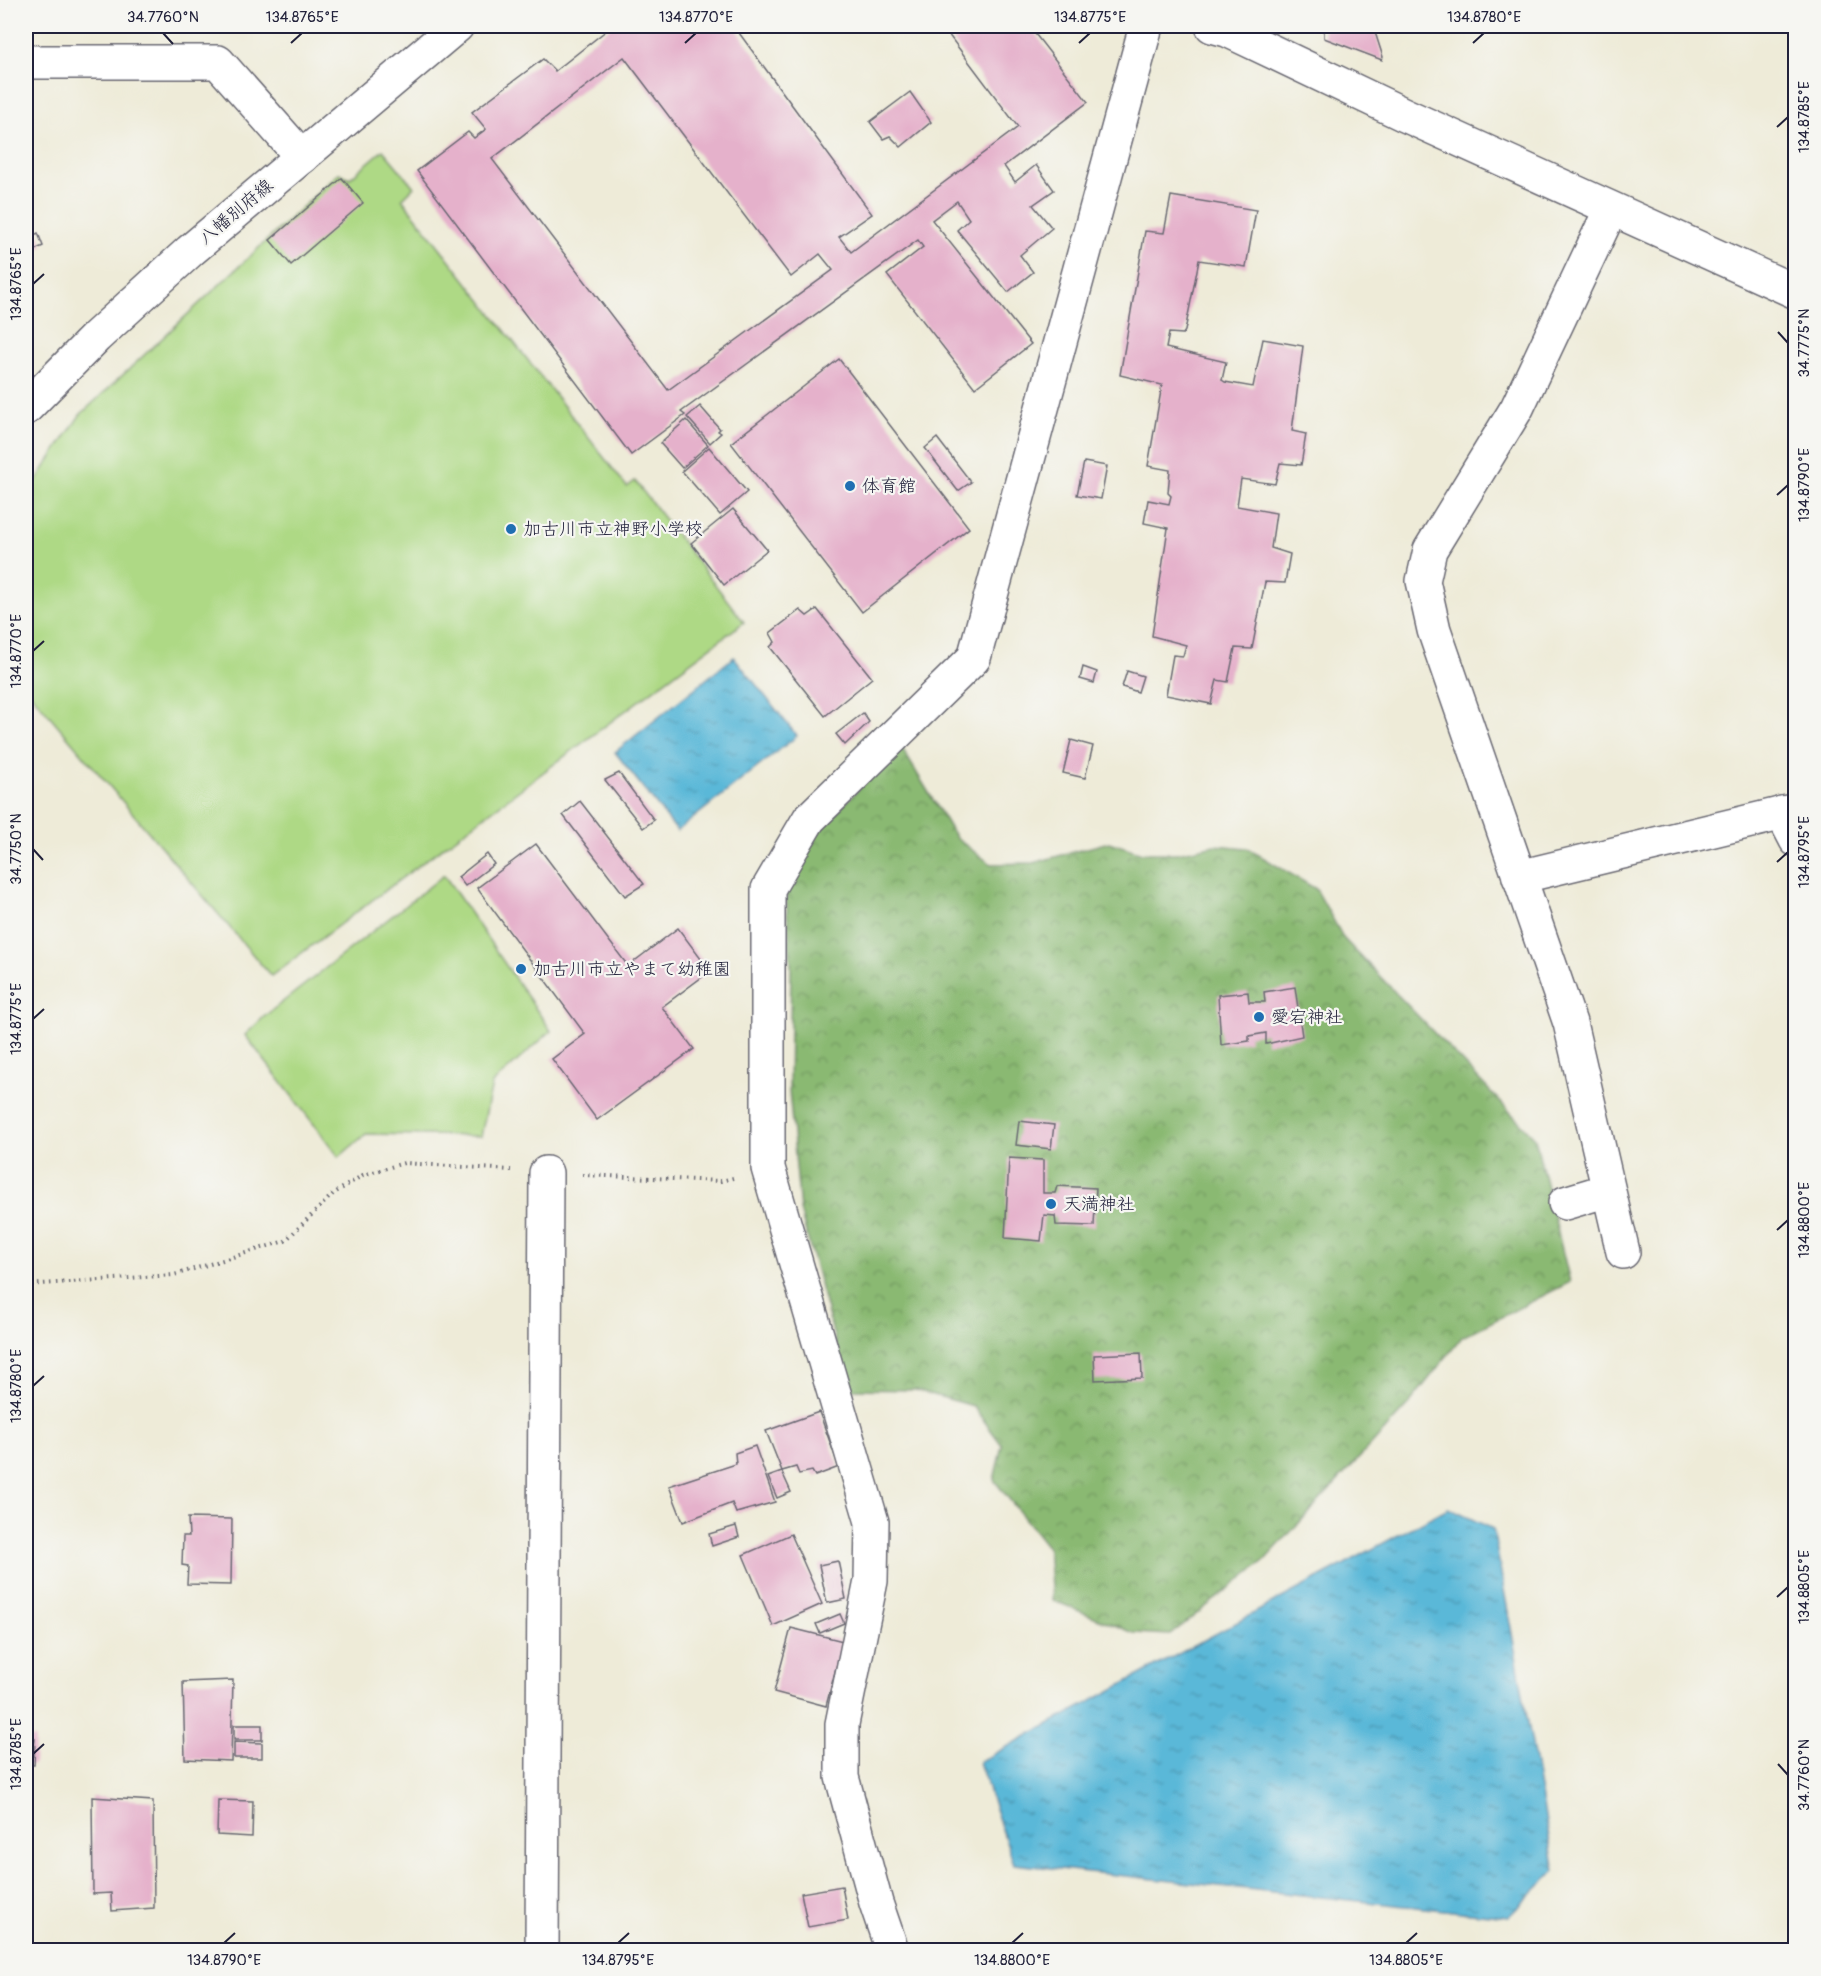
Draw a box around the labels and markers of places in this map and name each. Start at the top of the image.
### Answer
place label: 体育館 [862,475,916,498]
marker: 体育館 [843,479,857,493]
place label: 加古川市立神野小学校 [523,518,703,541]
marker: 加古川市立神野小学校 [504,522,518,536]
place label: 加古川市立やまて幼稚園 [533,958,731,981]
marker: 加古川市立やまて幼稚園 [514,962,528,976]
place label: 愛宕神社 [1271,1006,1343,1029]
marker: 愛宕神社 [1252,1010,1266,1024]
place label: 天満神社 [1063,1193,1135,1216]
marker: 天満神社 [1044,1197,1058,1211]

